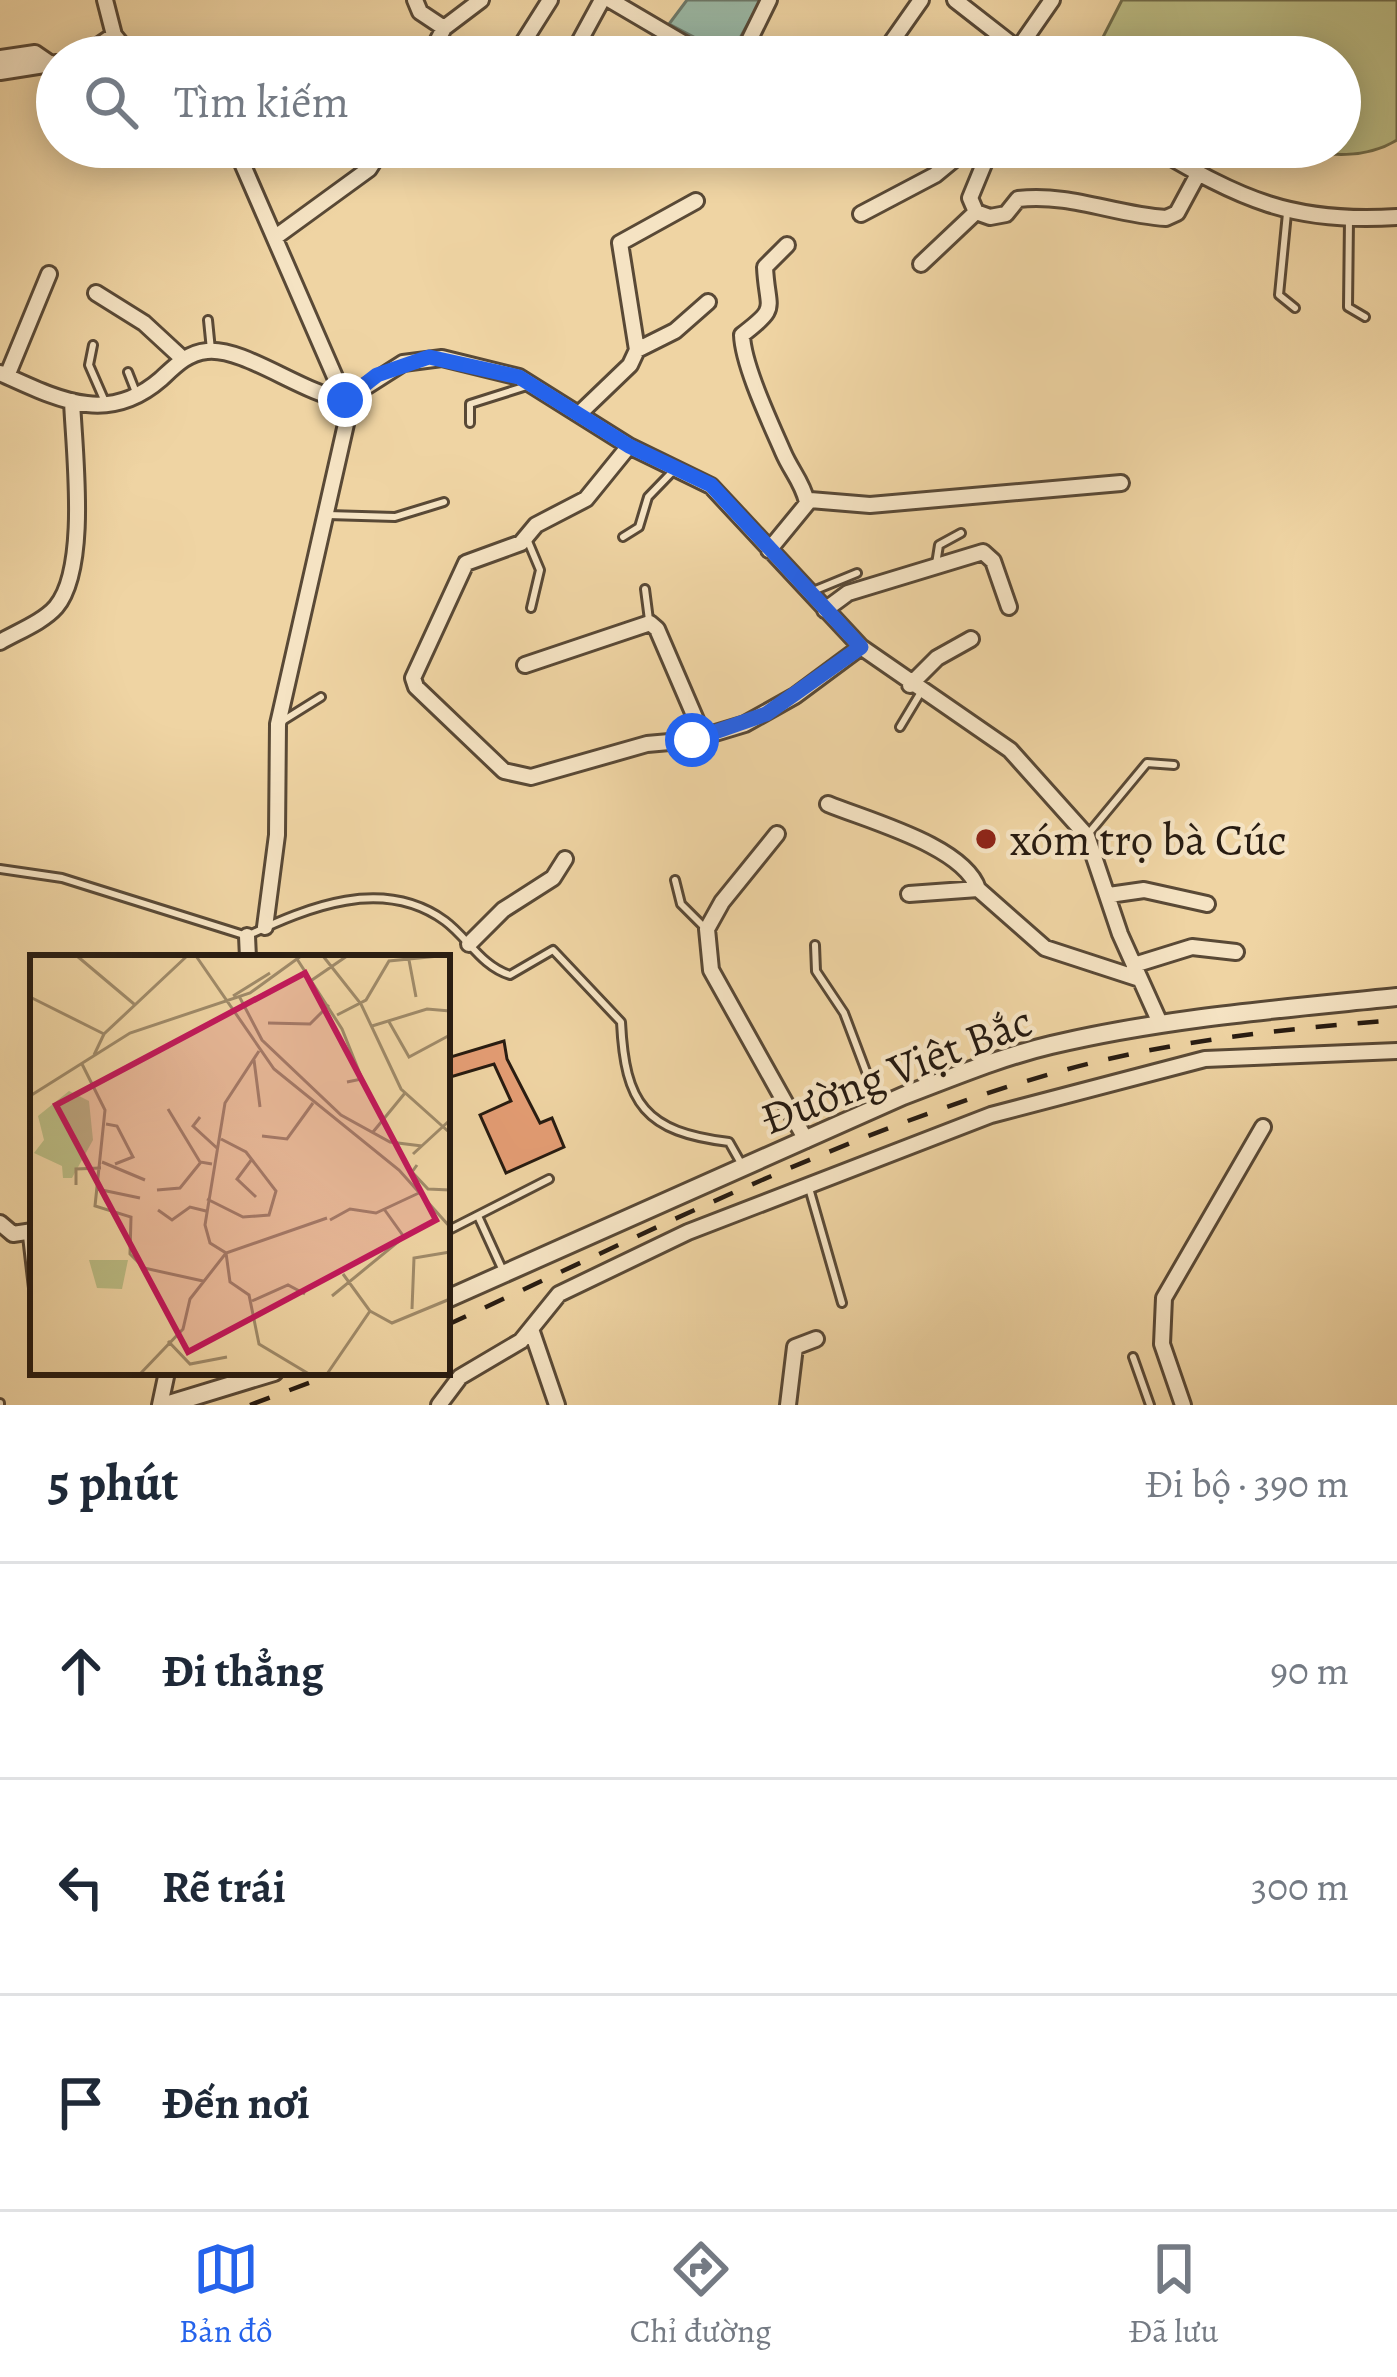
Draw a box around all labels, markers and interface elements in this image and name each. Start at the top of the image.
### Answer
search box [36,36,1361,168]
icon: search [78,69,144,135]
text: Tìm kiếm [174,71,349,133]
route end [318,373,372,427]
route start [665,713,719,767]
place label: xóm trọ bà Cúc [1010,809,1287,871]
marker: xóm trọ bà Cúc [973,826,999,852]
inset map [30,955,450,1375]
street label: Đường Việt Bắc [752,990,1041,1150]
text: 5 phút [48,1448,179,1518]
text: Đi bộ · 390 m [1145,1457,1349,1510]
icon: ahead [48,1638,114,1704]
text: Đi thẳng [162,1640,324,1702]
text: 90 m [1270,1644,1349,1697]
icon: left [48,1854,114,1920]
text: Rẽ trái [162,1856,286,1918]
text: 300 m [1251,1860,1349,1913]
icon: arrive [48,2070,114,2136]
text: Đến nơi [162,2072,310,2134]
tab: Bản đồ [179,2236,273,2353]
tab: Chỉ đường [630,2236,772,2353]
tab: Đã lưu [1129,2236,1218,2353]

